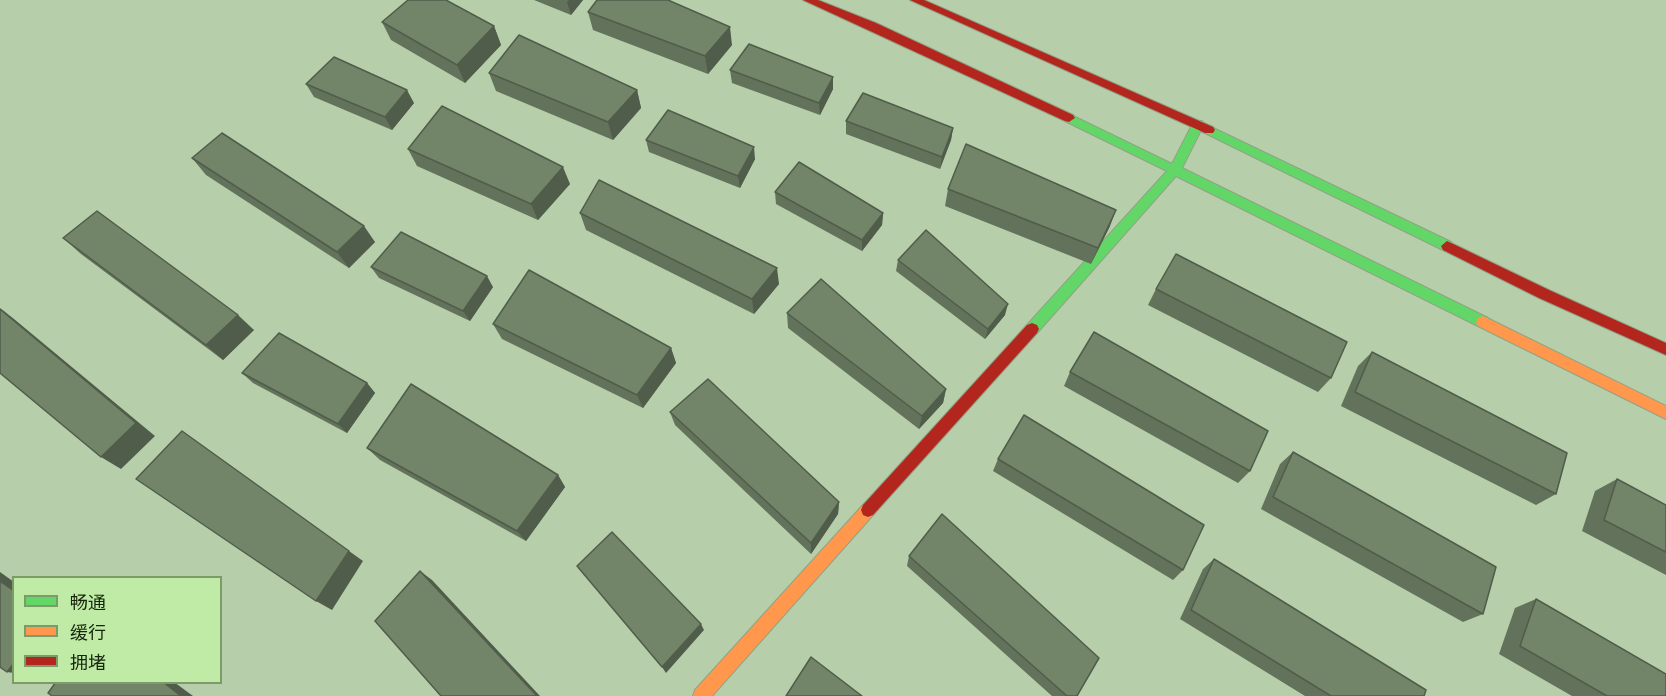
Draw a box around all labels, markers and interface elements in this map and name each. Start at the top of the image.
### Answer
legend [12,576,222,684]
text: 畅通 [70,592,106,614]
text: 缓行 [70,622,106,644]
text: 拥堵 [70,652,106,674]

